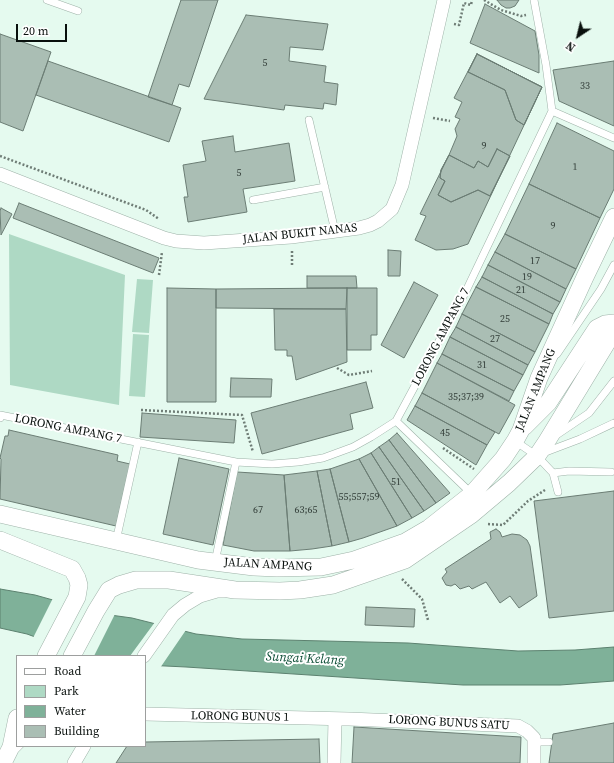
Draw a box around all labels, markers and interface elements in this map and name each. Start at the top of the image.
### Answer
scale bar [18,16,69,42]
north arrow [558,16,598,56]
text: 20 m [23,23,49,39]
text: N [563,38,578,55]
house number: 5 [263,57,267,69]
house number: 33 [580,80,590,92]
house number: 9 [482,140,486,152]
house number: 1 [573,161,577,173]
house number: 5 [237,167,241,179]
house number: 9 [551,220,555,232]
street label: JALAN BUKIT NANAS [242,221,358,247]
house number: 17 [530,255,540,267]
house number: 19 [522,271,532,283]
house number: 21 [516,284,526,296]
street label: LORONG AMPANG 7 [409,286,473,388]
house number: 25 [500,313,510,325]
house number: 27 [490,333,500,345]
street label: JALAN AMPANG [513,346,559,434]
house number: 31 [477,359,487,371]
house number: 35;37;39 [448,391,484,403]
street label: LORONG AMPANG 7 [13,412,123,446]
house number: 45 [440,427,450,439]
house number: 51 [391,476,401,488]
house number: 55;557;59 [339,491,379,503]
house number: 67 [253,504,263,516]
house number: 63;65 [295,504,317,516]
street label: JALAN AMPANG [224,556,312,574]
water label: Sungai Kelang [265,649,345,669]
legend [16,655,146,747]
text: Road [54,663,81,679]
text: Park [54,683,79,699]
text: Water [54,703,86,719]
street label: LORONG BUNUS 1 [191,709,289,725]
street label: LORONG BUNUS SATU [388,713,510,733]
text: Building [54,723,99,739]

